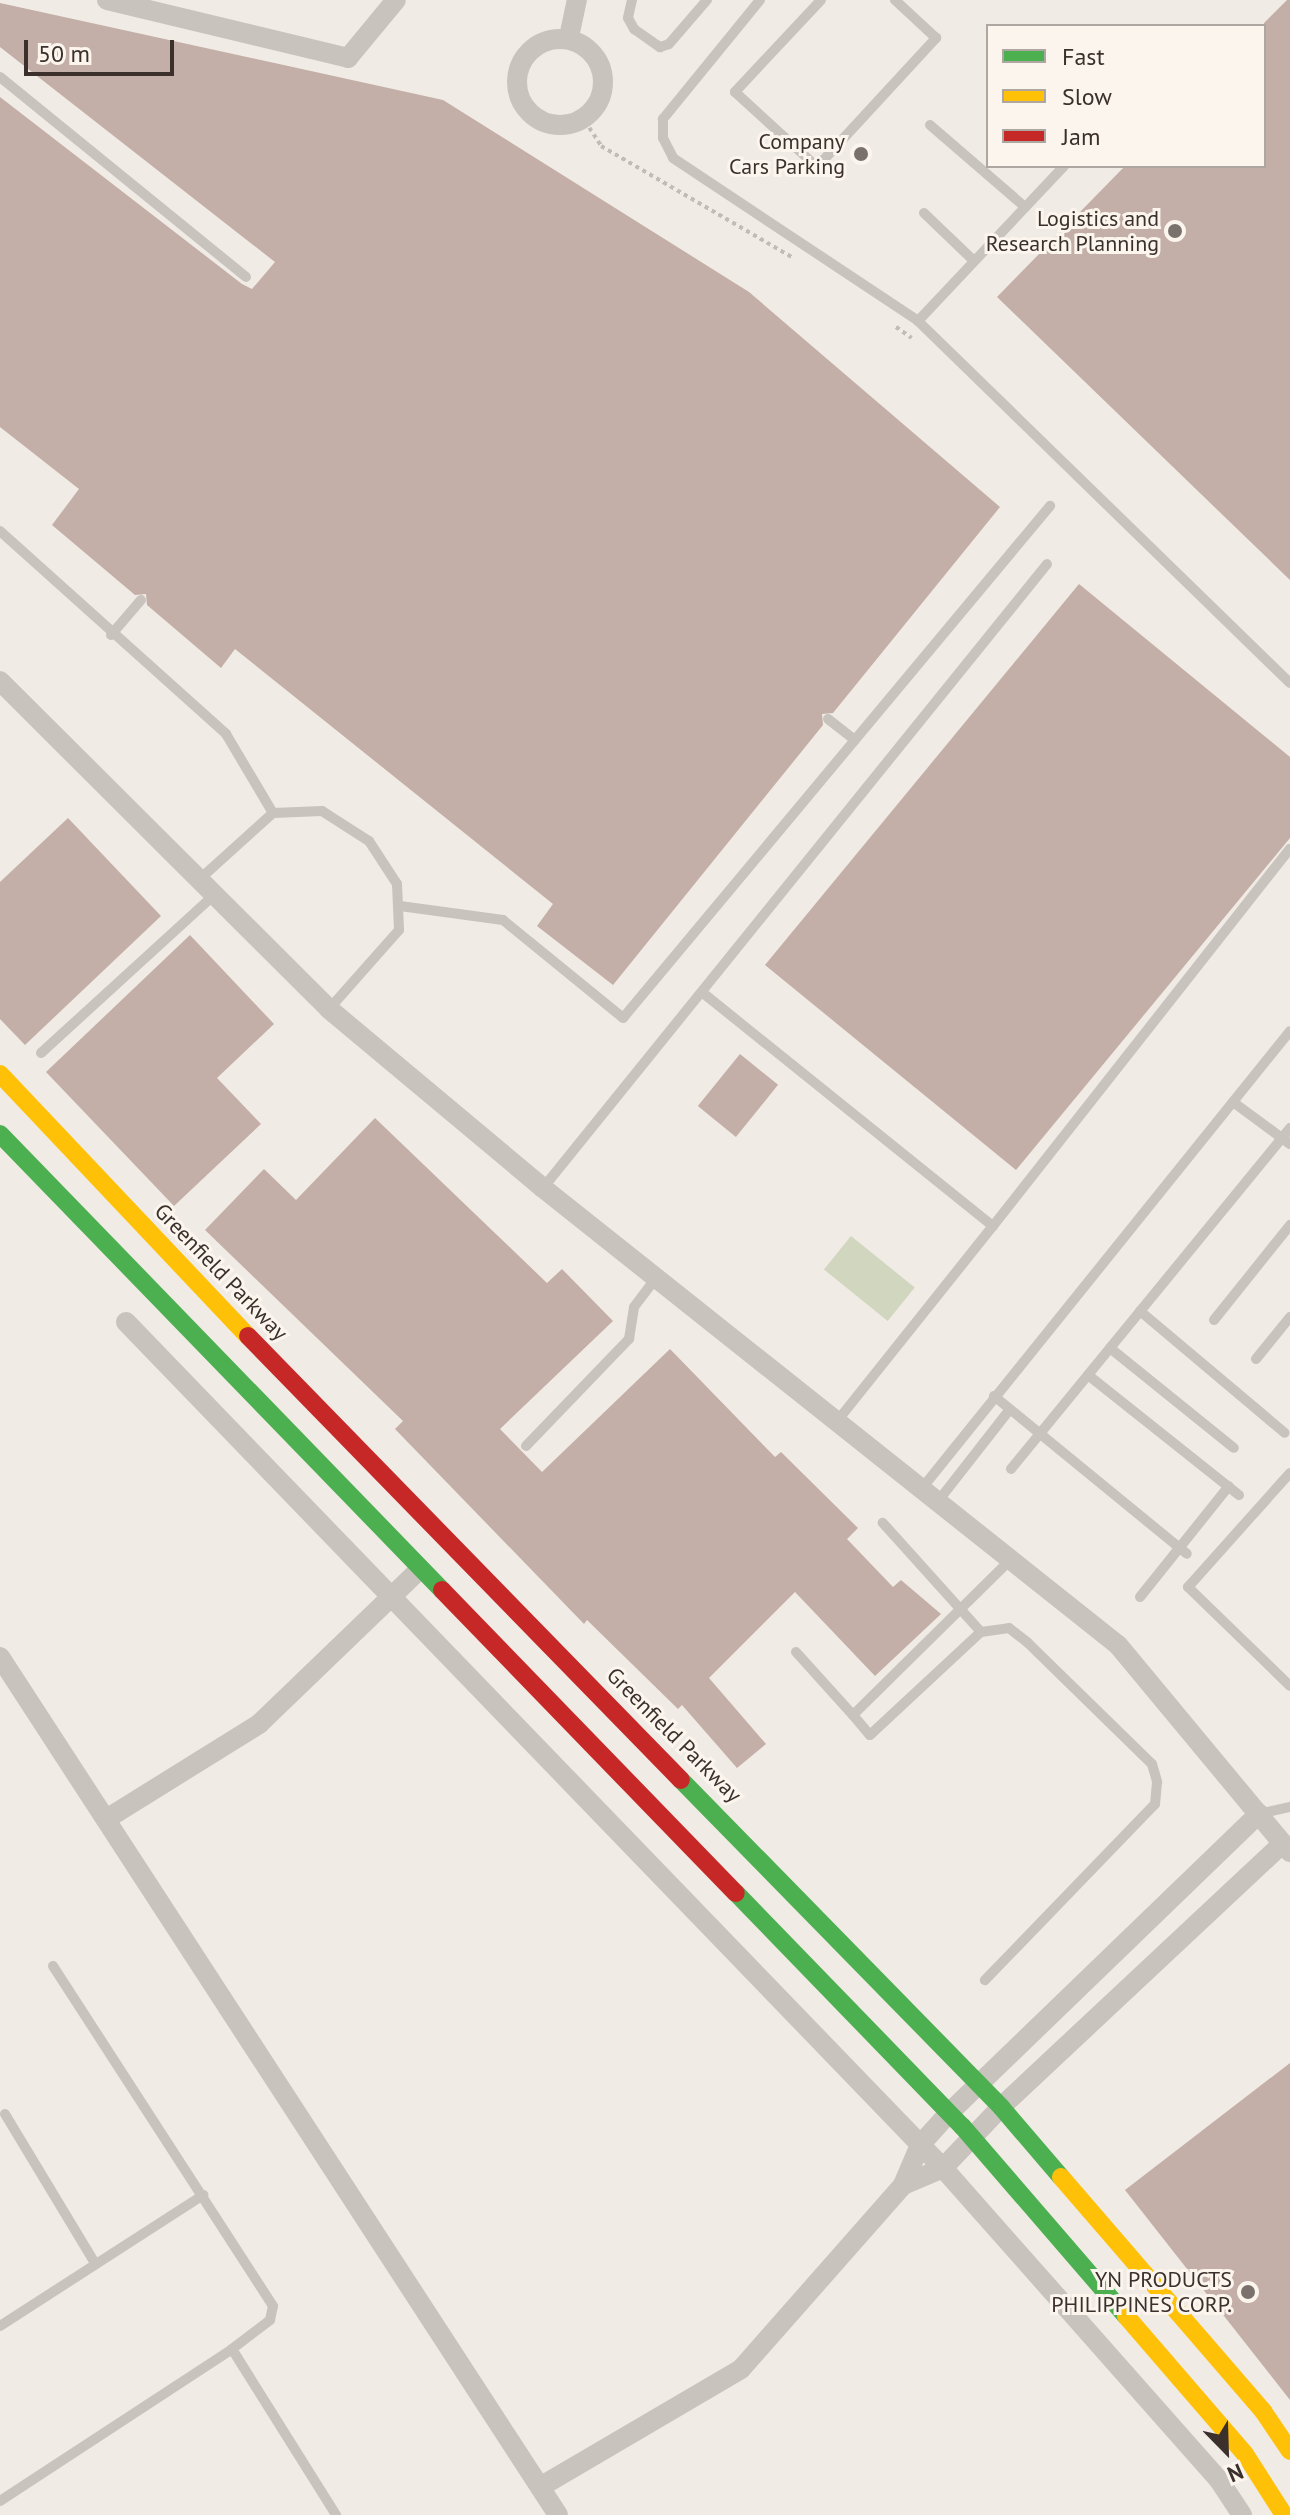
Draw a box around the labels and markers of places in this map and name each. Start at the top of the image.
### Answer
place label: Company Cars Parking [729,128,845,180]
marker: Company Cars Parking [852,145,870,163]
place label: Logistics and Research Planning [986,205,1159,256]
marker: Logistics and Research Planning [1166,222,1184,240]
place label: YN PRODUCTS PHILIPPINES CORP. [1051,2266,1232,2318]
marker: YN PRODUCTS PHILIPPINES CORP. [1239,2283,1257,2301]

